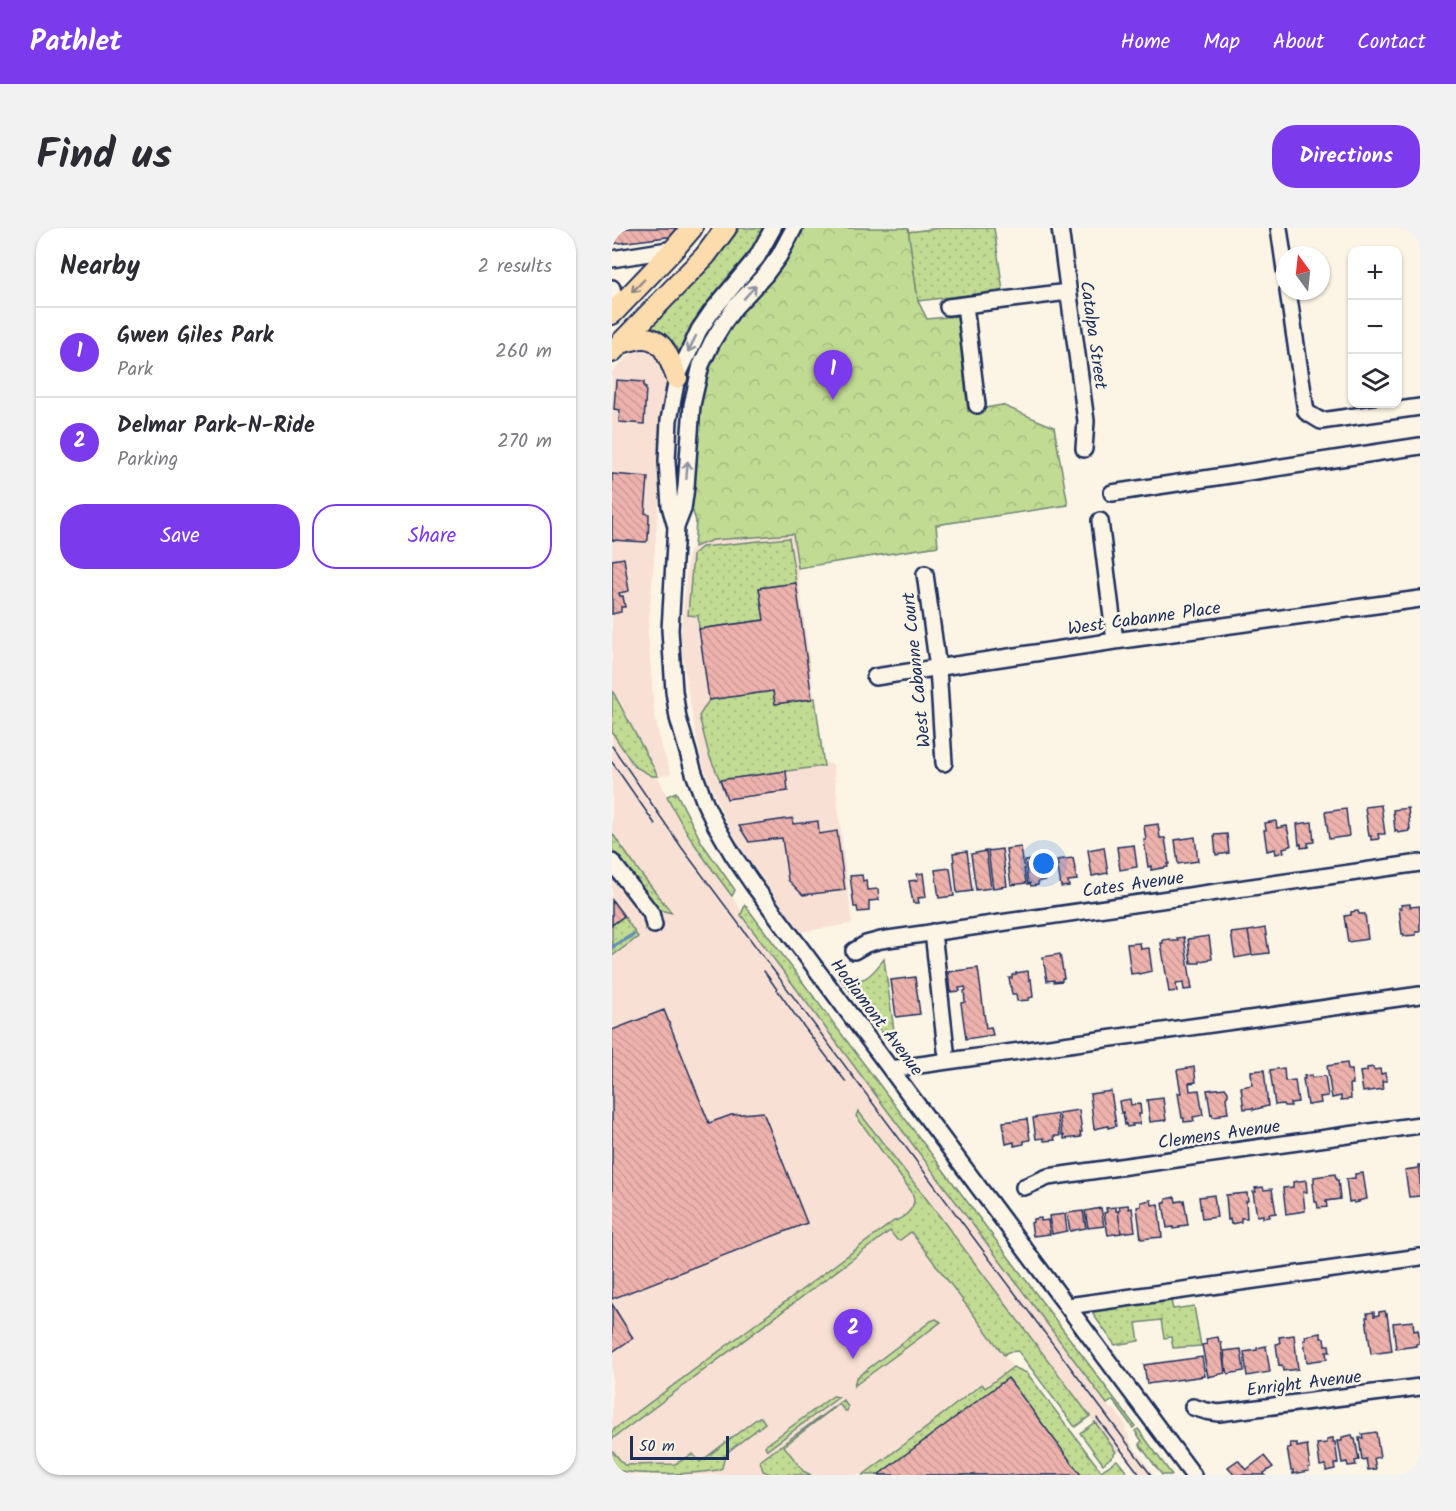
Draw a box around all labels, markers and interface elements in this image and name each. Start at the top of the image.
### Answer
text: Pathlet [30,20,122,65]
text: Home [1121,26,1170,59]
text: Map [1203,26,1240,59]
text: About [1273,26,1324,59]
text: Contact [1357,26,1426,59]
text: Find us [36,123,172,190]
button: Directions [1272,125,1420,188]
text: Nearby [60,246,140,288]
north arrow [1276,246,1330,300]
map controls [1348,246,1402,408]
button: + [1348,246,1402,300]
text: 2 results [477,251,552,283]
one-way arrow [631,279,645,294]
street label: Catalpa Street [1071,279,1115,392]
one-way arrow [742,284,757,299]
button: − [1348,300,1402,354]
text: Gwen Giles Park [117,319,273,354]
one-way arrow [686,335,697,353]
text: 1 [76,336,83,368]
text: 260 m [495,336,552,368]
pin: 1 [814,350,852,400]
text: Park [117,354,153,386]
button: layers [1348,354,1402,408]
text: Delmar Park-N-Ride [117,409,315,444]
text: 2 [74,426,85,458]
text: 270 m [497,426,552,458]
text: Parking [117,444,178,476]
one-way arrow [682,461,693,481]
button: Save [60,504,300,569]
button: Share [312,504,552,569]
street label: West Cabanne Court [895,590,940,749]
street label: West Cabanne Place [1066,594,1223,645]
your location [1029,849,1058,878]
street label: Cates Avenue [1081,864,1186,907]
street label: Hodiamont Avenue [822,953,930,1083]
street label: Clemens Avenue [1156,1113,1282,1158]
pin: 2 [834,1310,872,1359]
street label: Enright Avenue [1245,1363,1363,1406]
scale bar [630,1433,729,1460]
text: 50 m [639,1434,675,1459]

